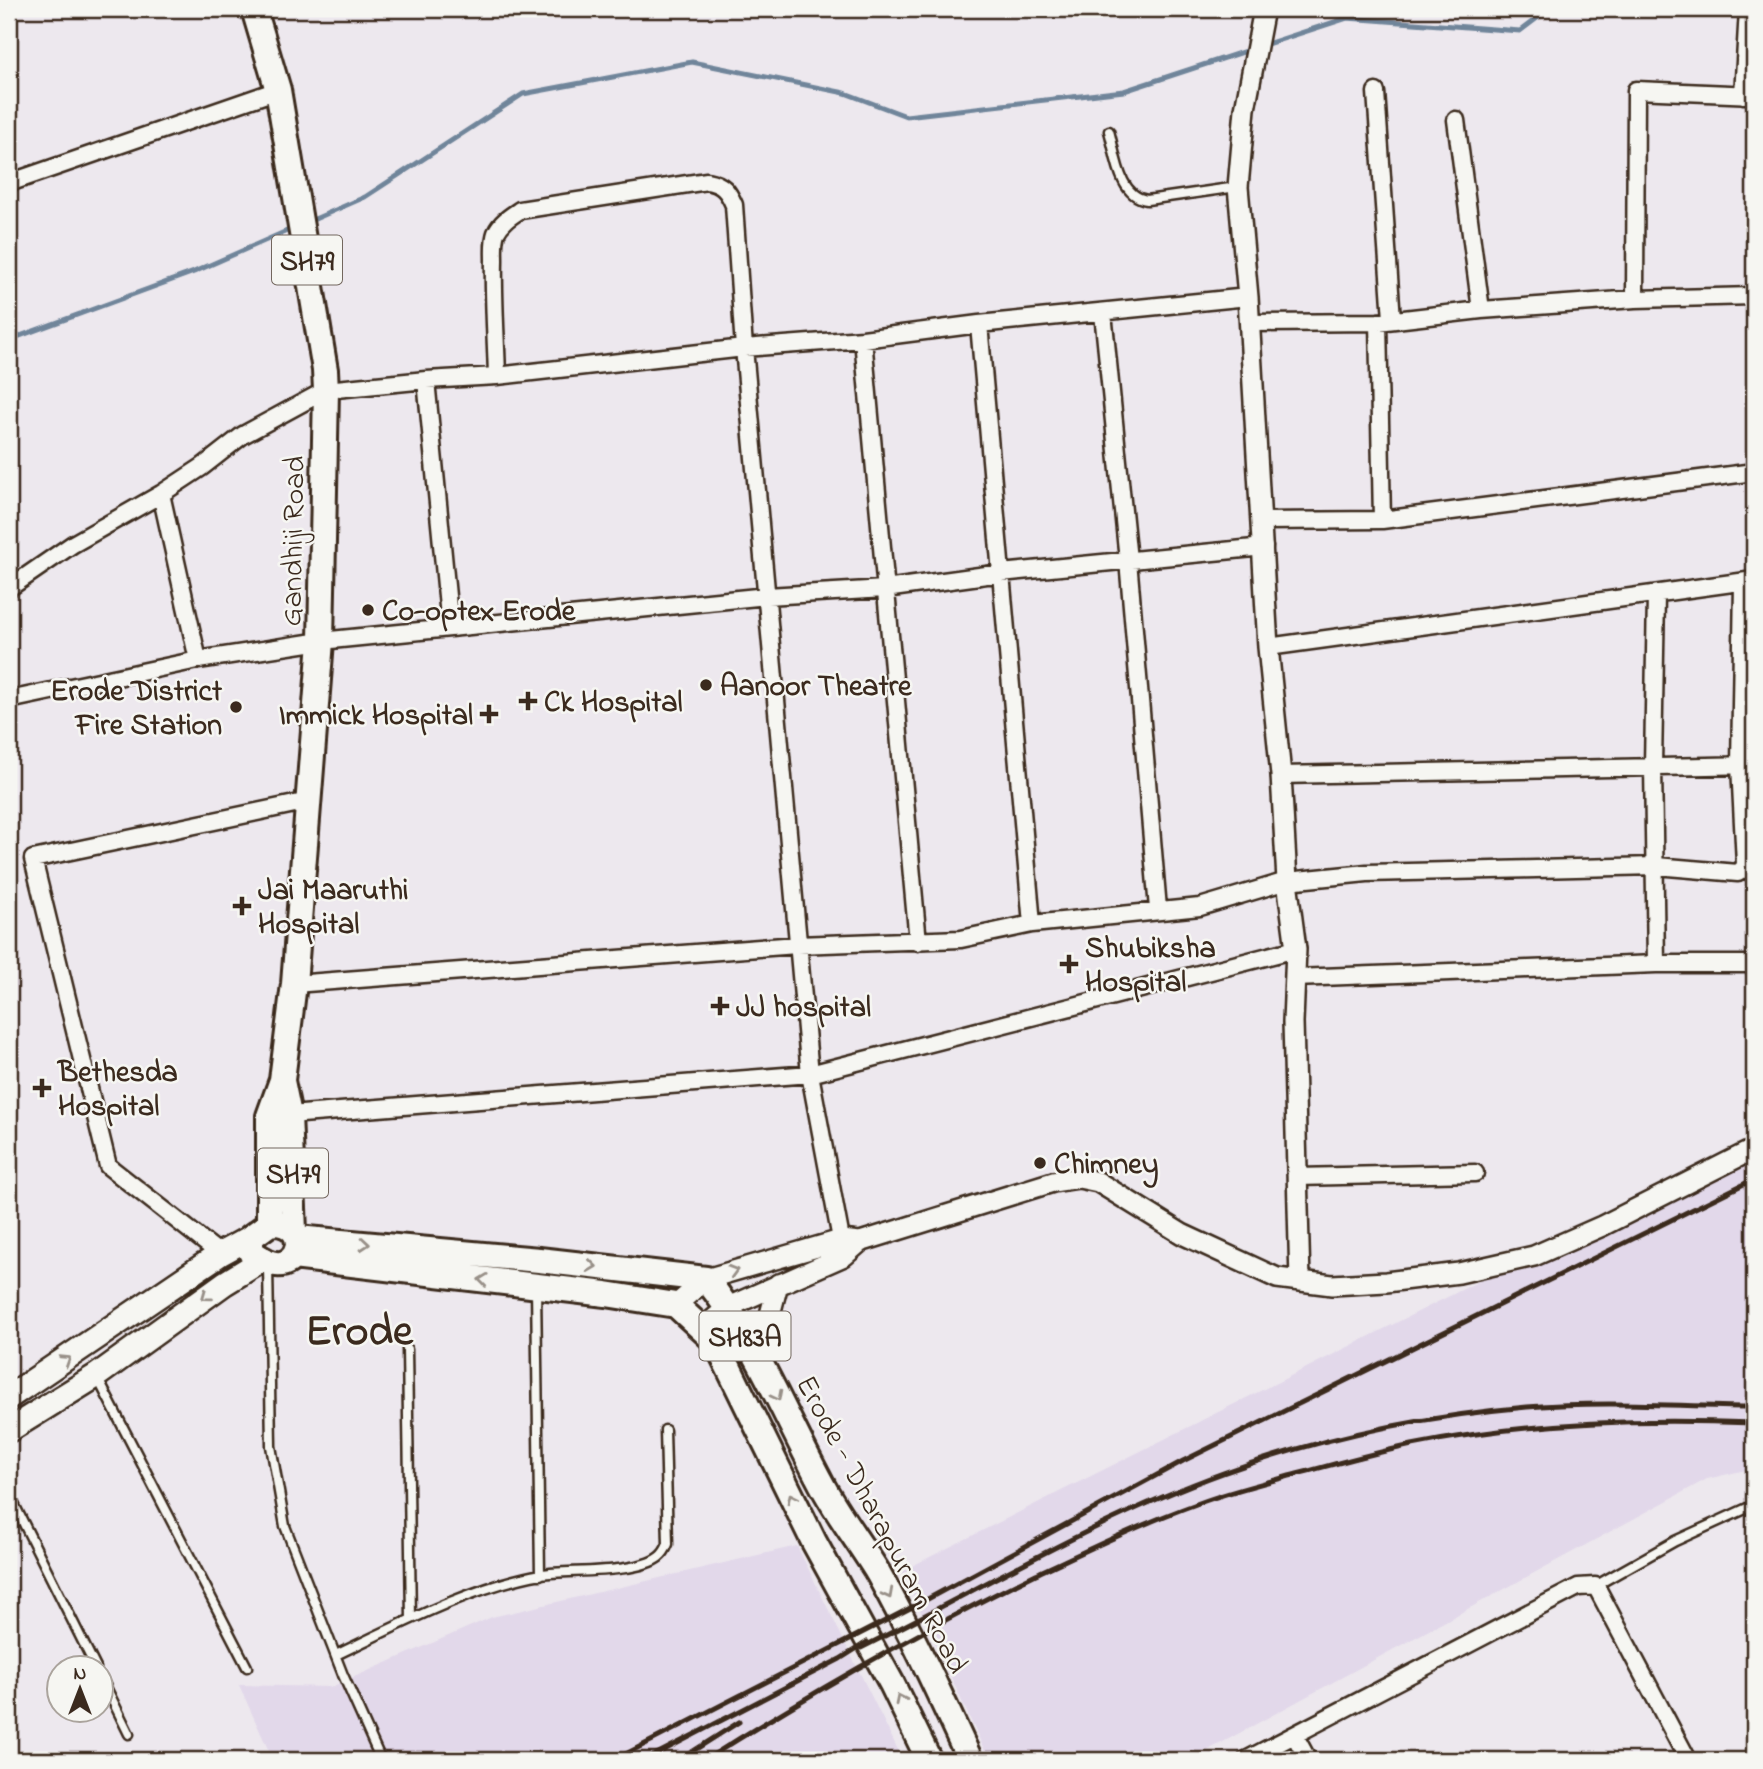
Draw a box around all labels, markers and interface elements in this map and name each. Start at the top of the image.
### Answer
road number: SH79 [272,236,342,284]
street label: Gandhiji Road [272,455,318,627]
place label: Co-optex Erode [382,591,577,635]
marker: Co-optex Erode [360,602,376,618]
place label: Aanoor Theatre [720,666,913,710]
place label: Erode District Fire Station [50,671,223,749]
marker: Aanoor Theatre [698,677,714,693]
place label: Ck Hospital [544,682,682,726]
marker: Ck Hospital [518,691,538,711]
place label: Immick Hospital [279,695,473,739]
marker: Erode District Fire Station [228,699,244,715]
marker: Immick Hospital [479,704,499,724]
place label: Jai Maaruthi Hospital [258,870,408,948]
marker: Jai Maaruthi Hospital [232,896,252,916]
place label: Shubiksha Hospital [1085,928,1216,1006]
marker: Shubiksha Hospital [1059,954,1079,974]
place label: JJ hospital [736,987,871,1031]
marker: JJ hospital [710,996,730,1016]
place label: Bethesda Hospital [56,1052,178,1130]
marker: Bethesda Hospital [32,1078,52,1098]
place label: Chimney [1054,1144,1158,1188]
road number: SH79 [258,1148,328,1198]
marker: Chimney [1032,1155,1048,1171]
one-way arrow [360,1236,371,1251]
one-way arrow [586,1259,598,1274]
one-way arrow [727,1265,739,1279]
one-way arrow [477,1272,488,1287]
one-way arrow [201,1288,214,1300]
district label: Erode [305,1301,414,1365]
road number: SH83A [700,1312,790,1360]
one-way arrow [58,1355,71,1368]
street label: Erode - Dharapuram Road [783,1368,978,1683]
one-way arrow [768,1389,782,1401]
one-way arrow [787,1493,801,1505]
one-way arrow [880,1587,894,1599]
north arrow [46,1654,116,1724]
text: N [74,1661,87,1688]
one-way arrow [894,1694,908,1706]

